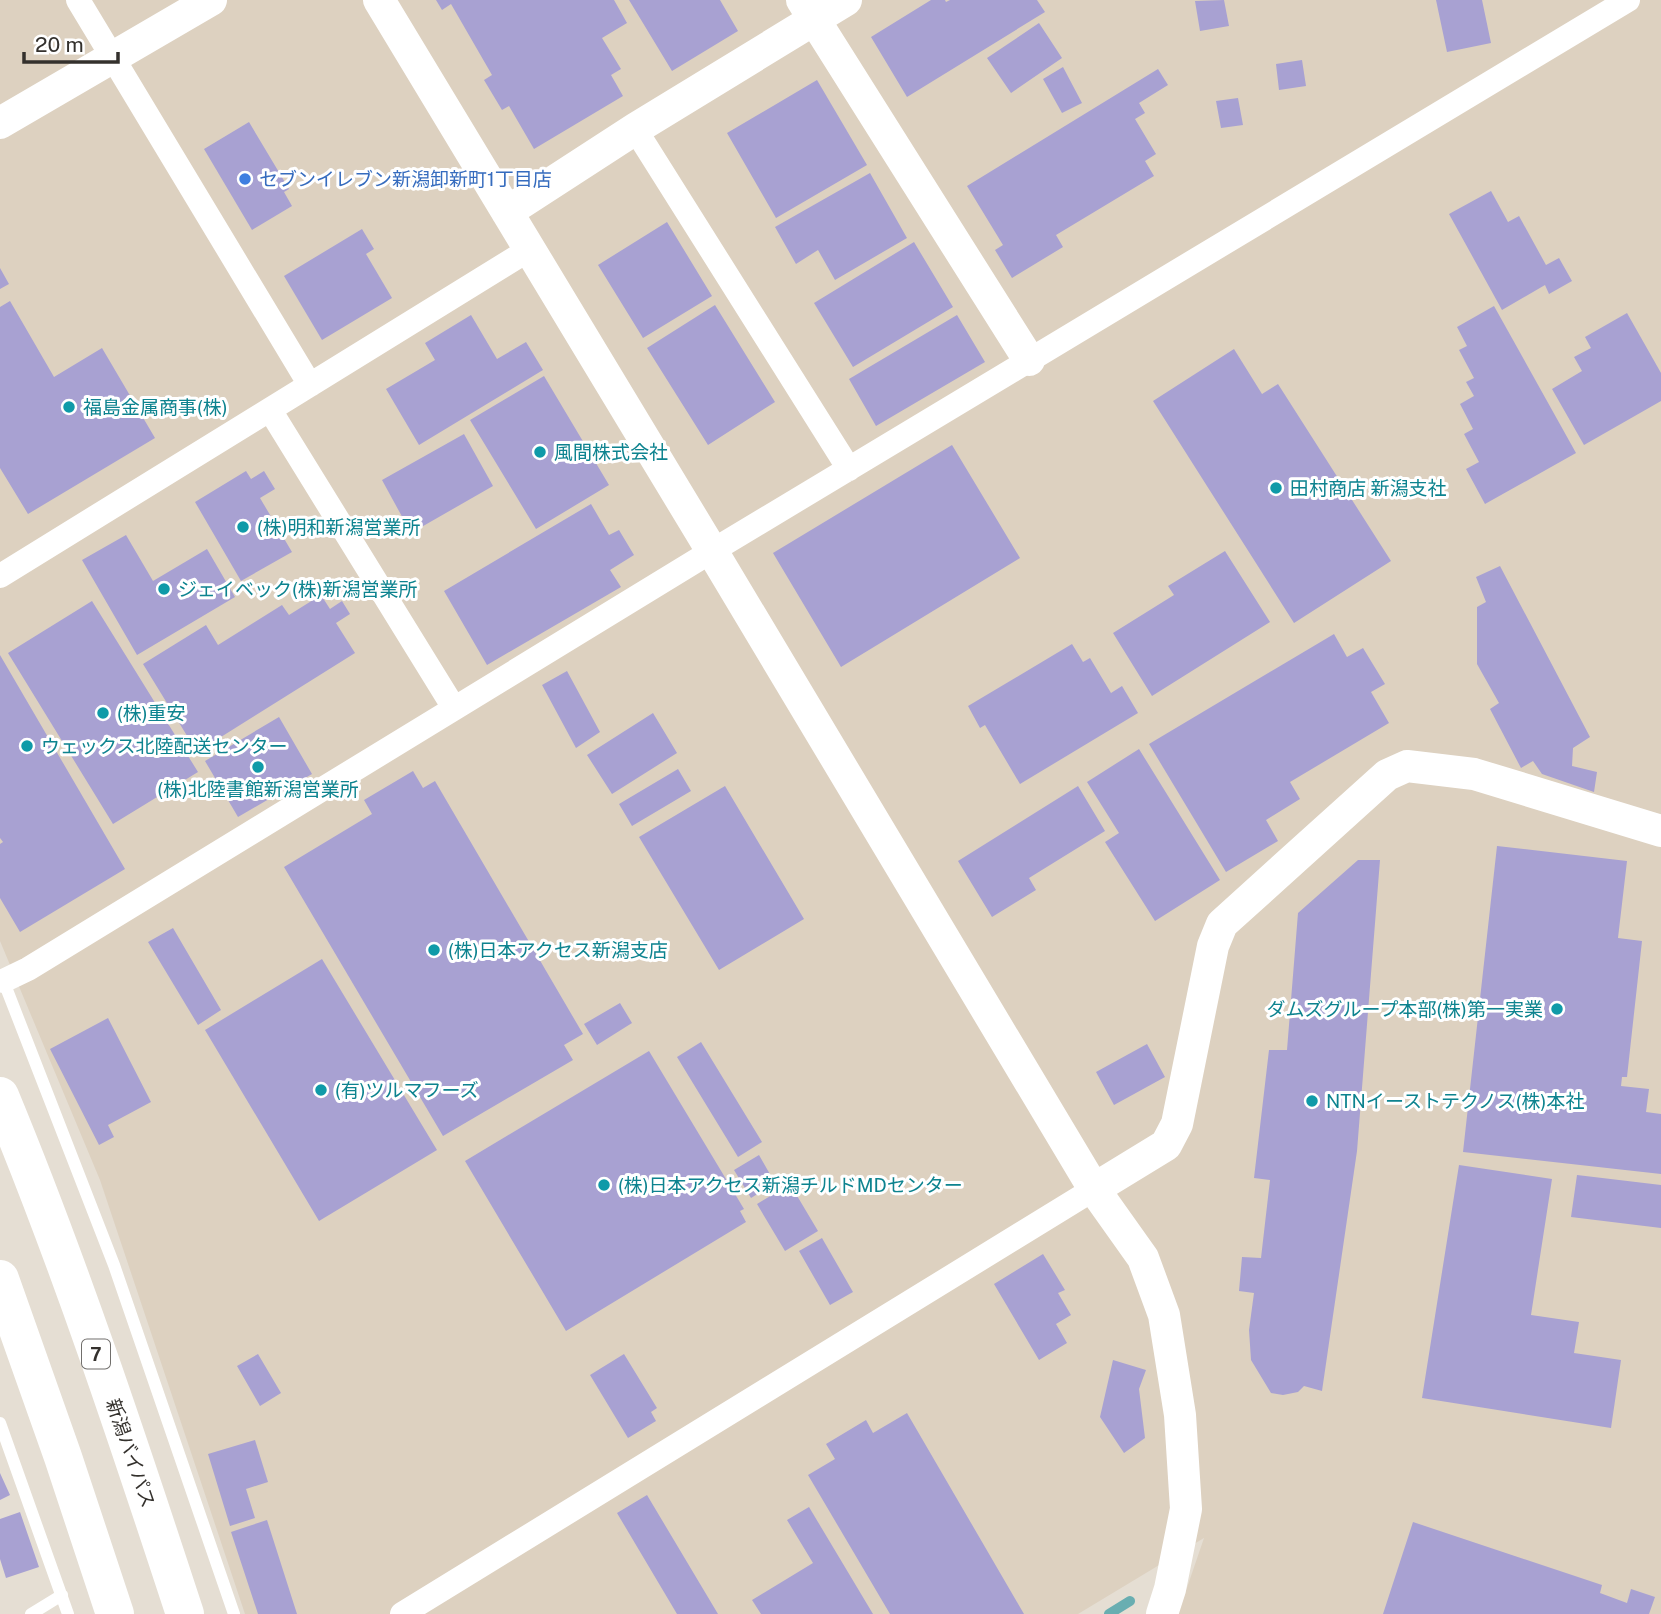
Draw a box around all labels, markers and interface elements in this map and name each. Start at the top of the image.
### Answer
scale bar [24,21,119,65]
text: 20 m [35,32,84,57]
place label: セブンイレブン新潟卸新町1丁目店 [259,168,552,190]
marker: セブンイレブン新潟卸新町1丁目店 [237,171,253,187]
place label: 福島金属商事(株) [83,396,228,418]
marker: 福島金属商事(株) [61,399,77,415]
place label: 風間株式会社 [554,441,668,463]
marker: 風間株式会社 [532,444,548,460]
place label: 田村商店 新潟支社 [1290,477,1447,499]
marker: 田村商店 新潟支社 [1268,480,1284,496]
place label: (株)明和新潟営業所 [257,516,421,538]
marker: (株)明和新潟営業所 [235,519,251,535]
place label: ジェイベック(株)新潟営業所 [178,578,418,600]
marker: ジェイベック(株)新潟営業所 [156,581,172,597]
place label: (株)重安 [117,702,186,724]
marker: (株)重安 [95,705,111,721]
place label: ウェックス北陸配送センター [41,735,287,757]
marker: ウェックス北陸配送センター [19,738,35,754]
marker: (株)北陸書館新潟営業所 [250,759,266,775]
place label: (株)北陸書館新潟営業所 [157,778,359,800]
place label: (株)日本アクセス新潟支店 [448,939,668,961]
marker: (株)日本アクセス新潟支店 [426,942,442,958]
place label: ダムズグループ本部(株)第一実業 [1267,998,1543,1020]
marker: ダムズグループ本部(株)第一実業 [1549,1001,1565,1017]
place label: (有)ツルマフーズ [335,1079,479,1101]
marker: (有)ツルマフーズ [313,1082,329,1098]
place label: NTNイーストテクノス(株)本社 [1326,1090,1584,1112]
marker: NTNイーストテクノス(株)本社 [1304,1093,1320,1109]
place label: (株)日本アクセス新潟チルドMDセンター [618,1174,963,1196]
marker: (株)日本アクセス新潟チルドMDセンター [596,1177,612,1193]
road number: 7 [82,1339,110,1368]
street label: 新潟バイパス [102,1396,160,1510]

